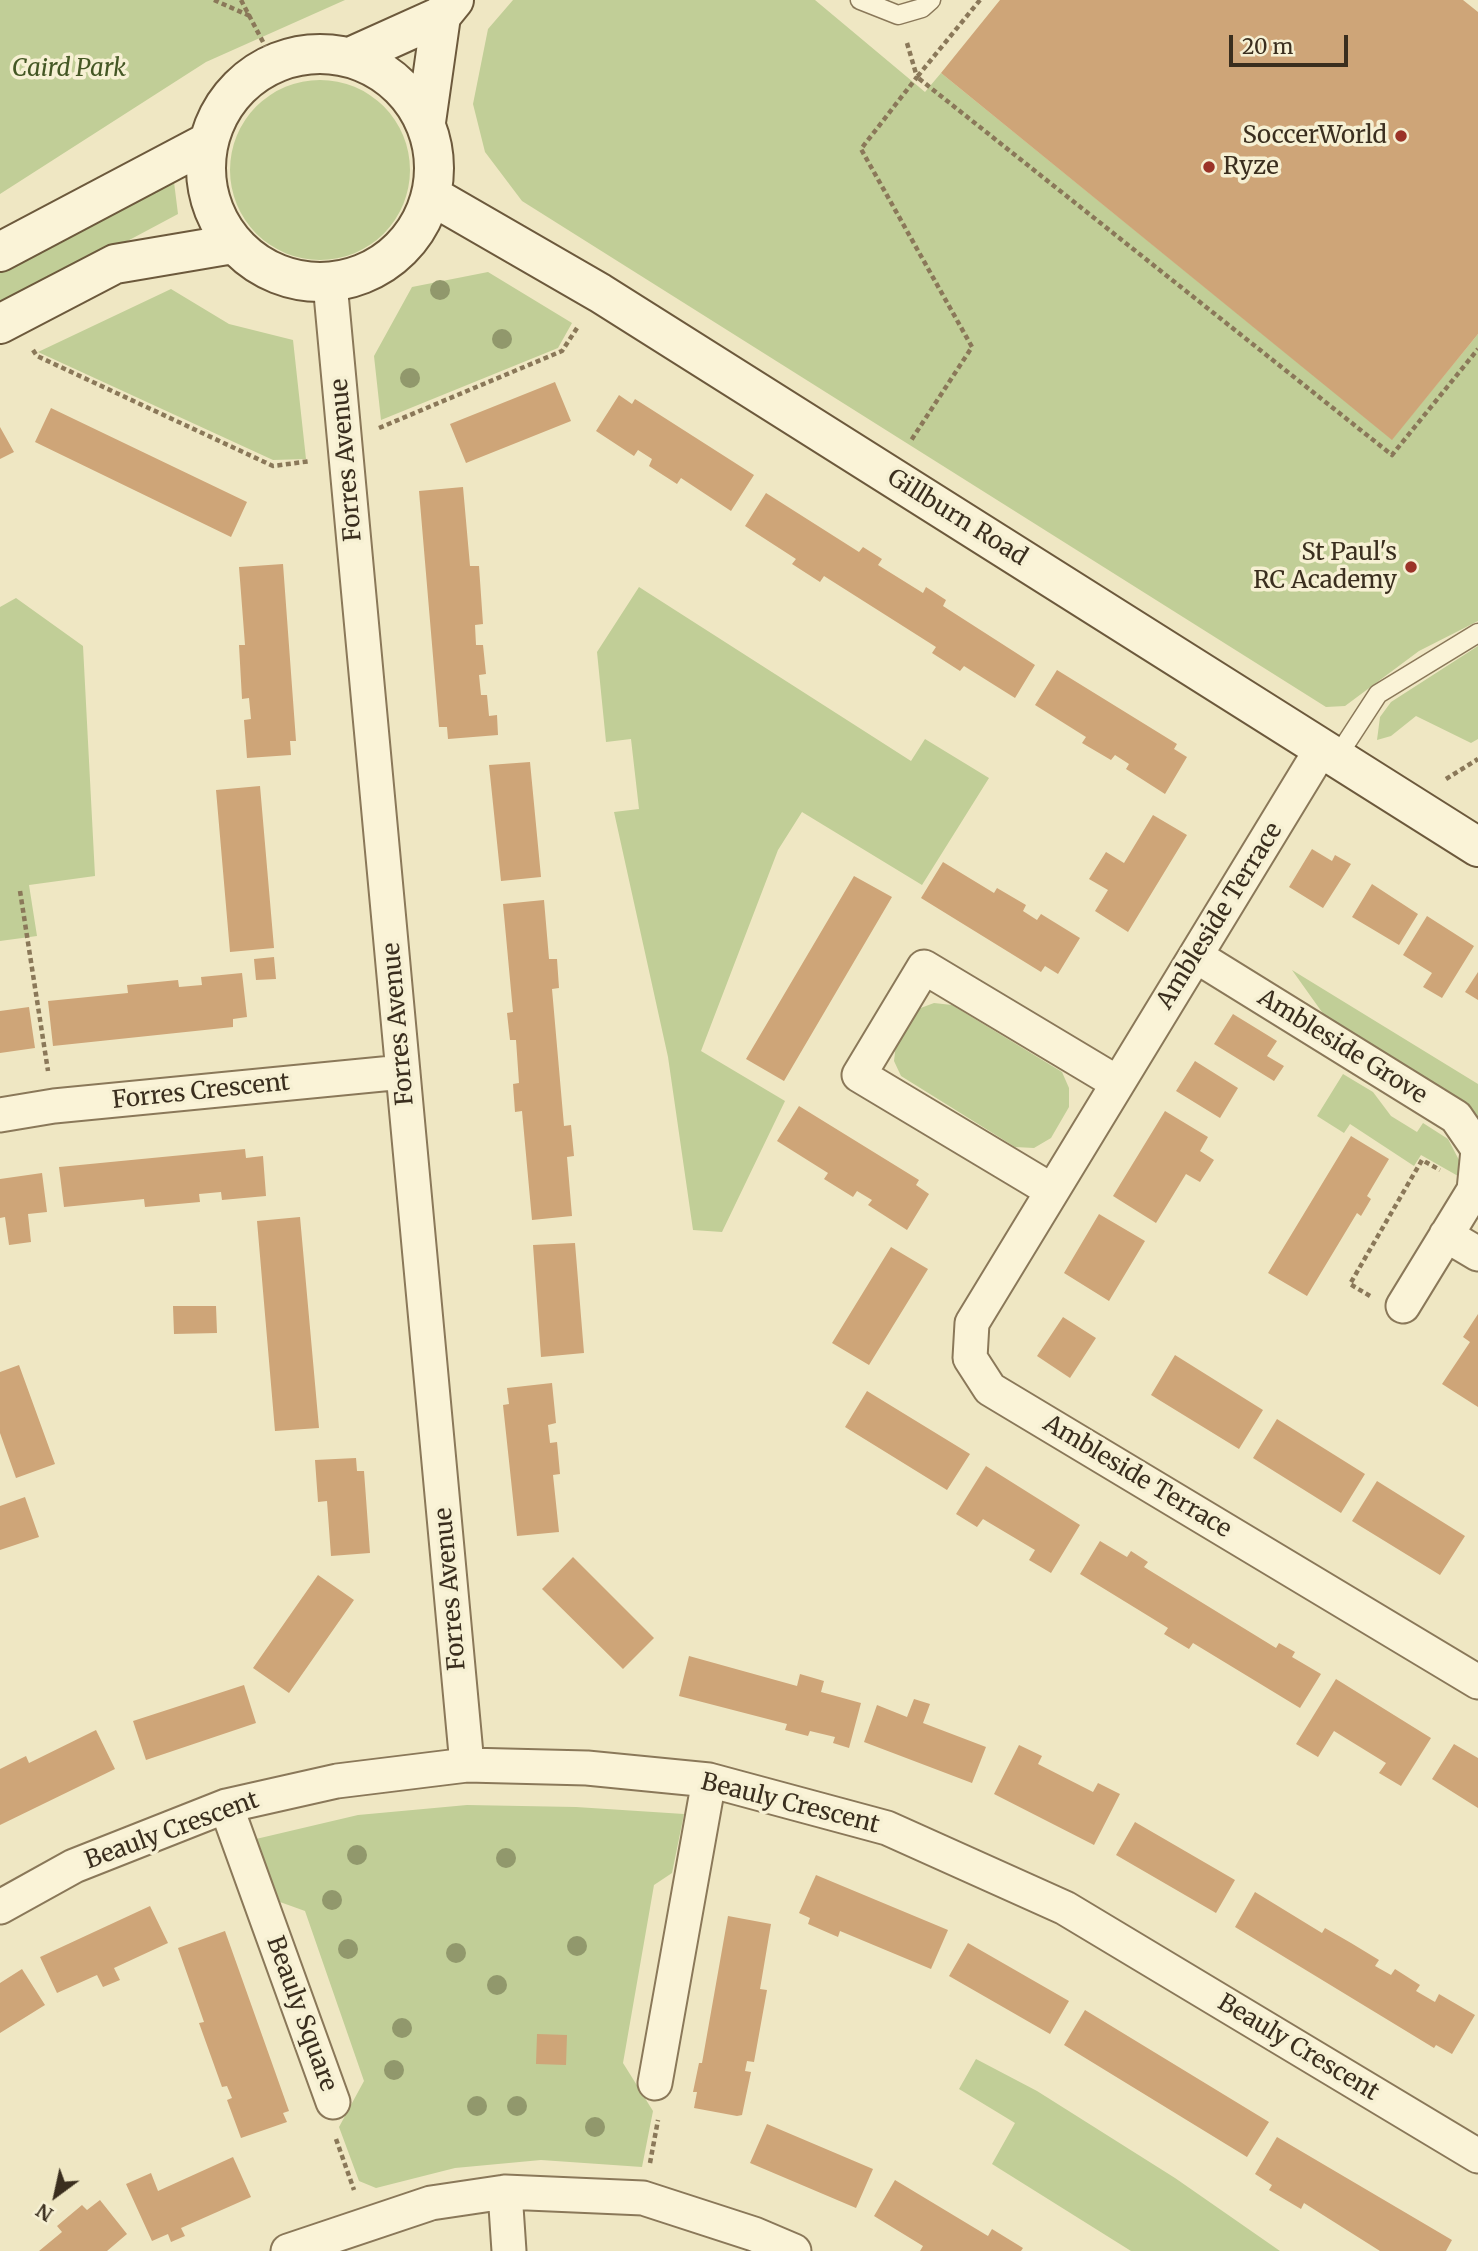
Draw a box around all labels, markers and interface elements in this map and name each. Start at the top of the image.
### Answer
scale bar [1233,21,1352,65]
text: 20 m [1242,33,1293,60]
park label: Caird Park [12,55,126,83]
place label: SoccerWorld [1243,122,1387,150]
marker: SoccerWorld [1393,128,1409,144]
place label: Ryze [1223,153,1279,181]
marker: Ryze [1201,159,1217,175]
street label: Forres Avenue [326,377,368,543]
street label: Gillburn Road [882,464,1032,572]
place label: St Paul's RC Academy [1253,539,1397,595]
marker: St Paul's RC Academy [1403,559,1419,575]
street label: Ambleside Terrace [1151,818,1289,1014]
street label: Forres Avenue [378,941,420,1107]
street label: Ambleside Grove [1252,983,1432,1111]
street label: Forres Crescent [111,1068,291,1116]
street label: Ambleside Terrace [1038,1410,1236,1544]
street label: Forres Avenue [430,1506,472,1672]
street label: Beauly Crescent [698,1768,882,1840]
street label: Beauly Crescent [81,1786,263,1876]
street label: Beauly Square [260,1933,342,2095]
street label: Beauly Crescent [1212,1989,1384,2107]
north arrow [21,2160,91,2230]
text: N [32,2198,57,2227]

